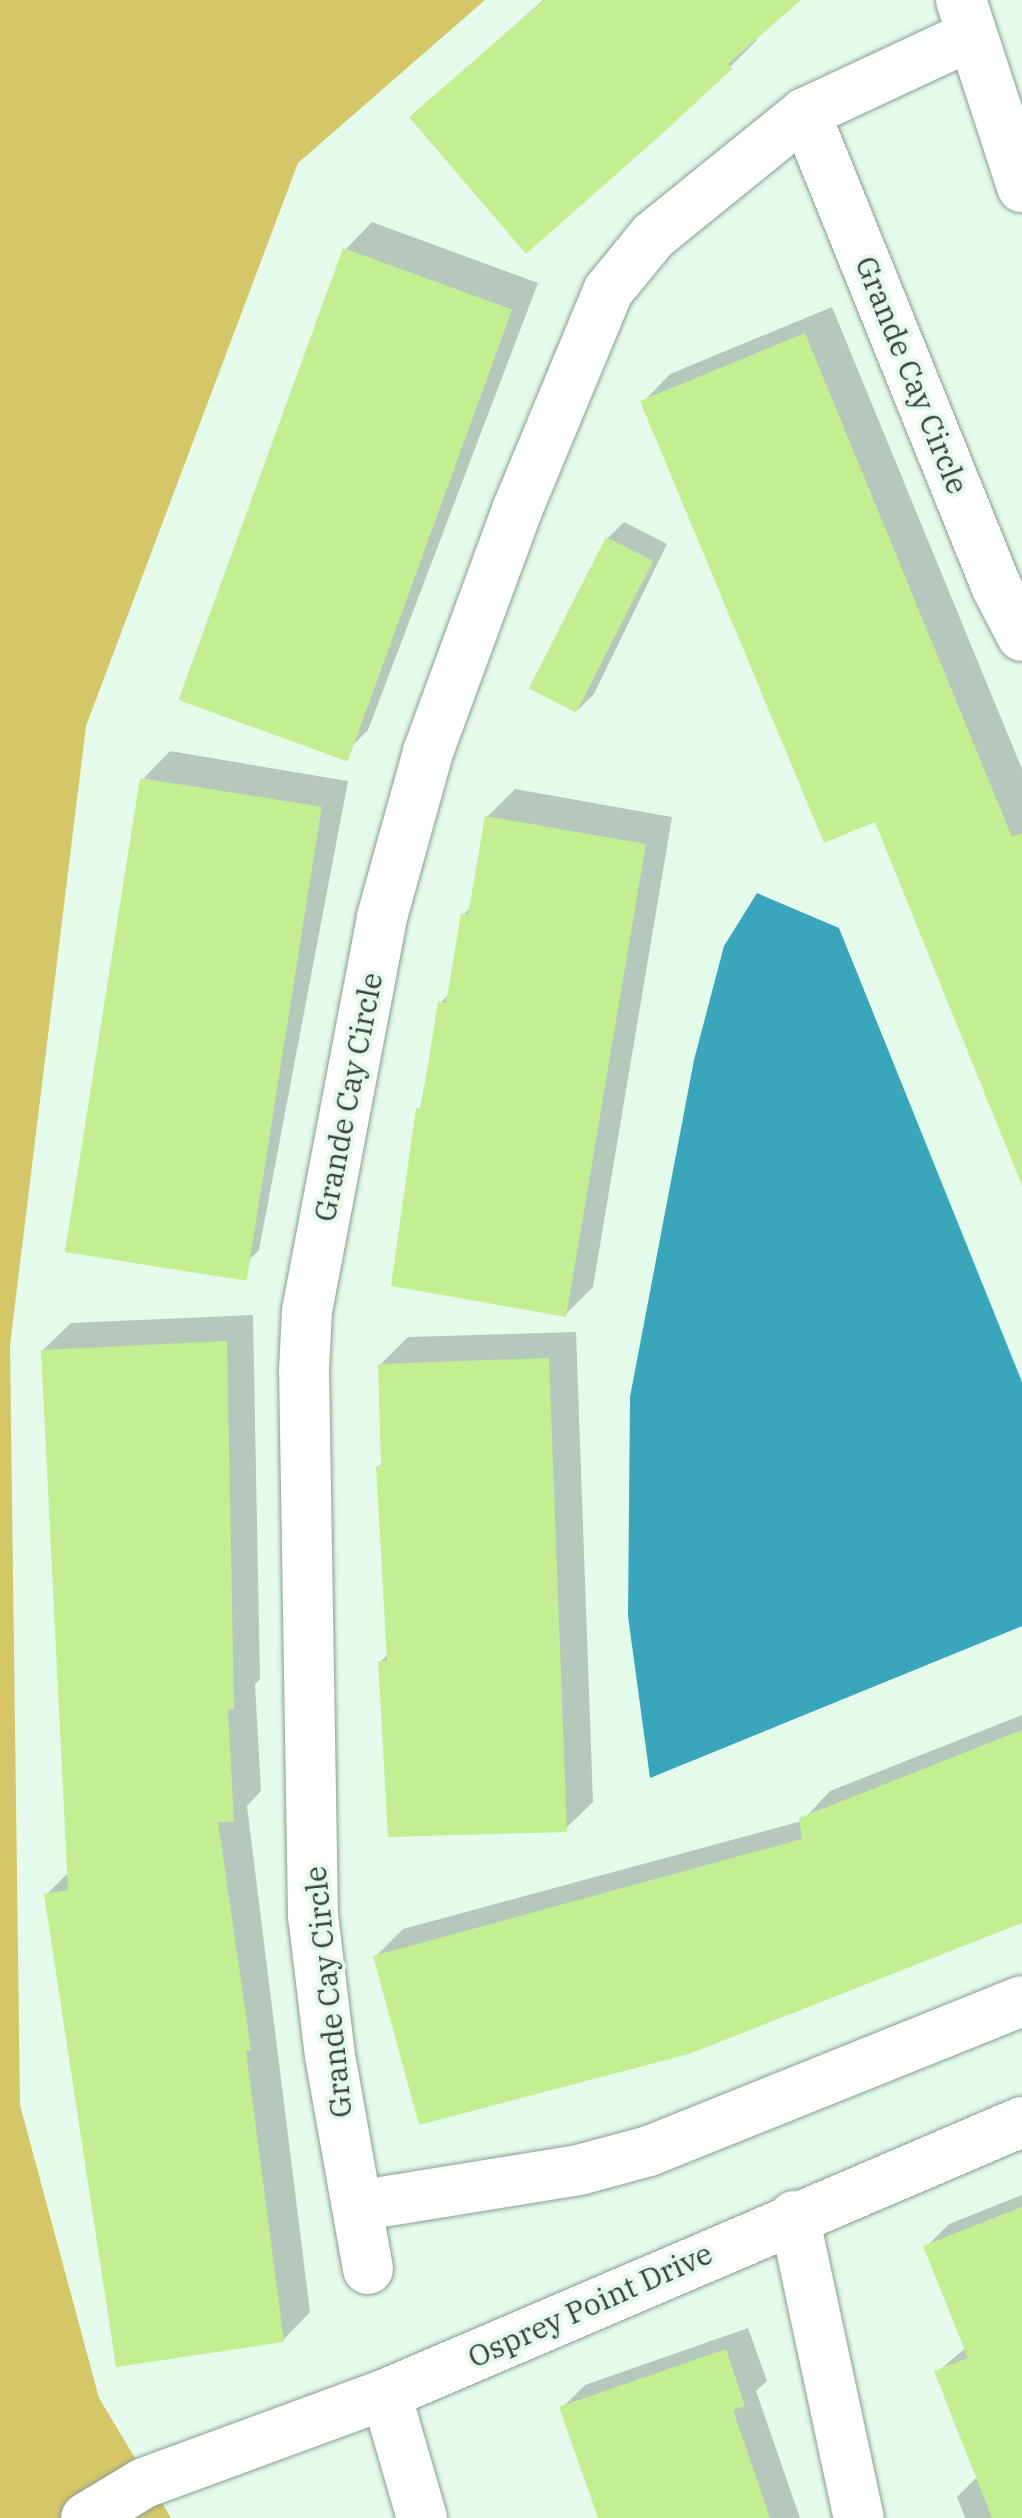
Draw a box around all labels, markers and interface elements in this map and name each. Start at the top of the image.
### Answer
street label: Grande Cay Circle [848,251,976,499]
street label: Grande Cay Circle [306,970,390,1224]
street label: Grande Cay Circle [297,1864,359,2120]
street label: Osprey Point Drive [462,2235,718,2375]

